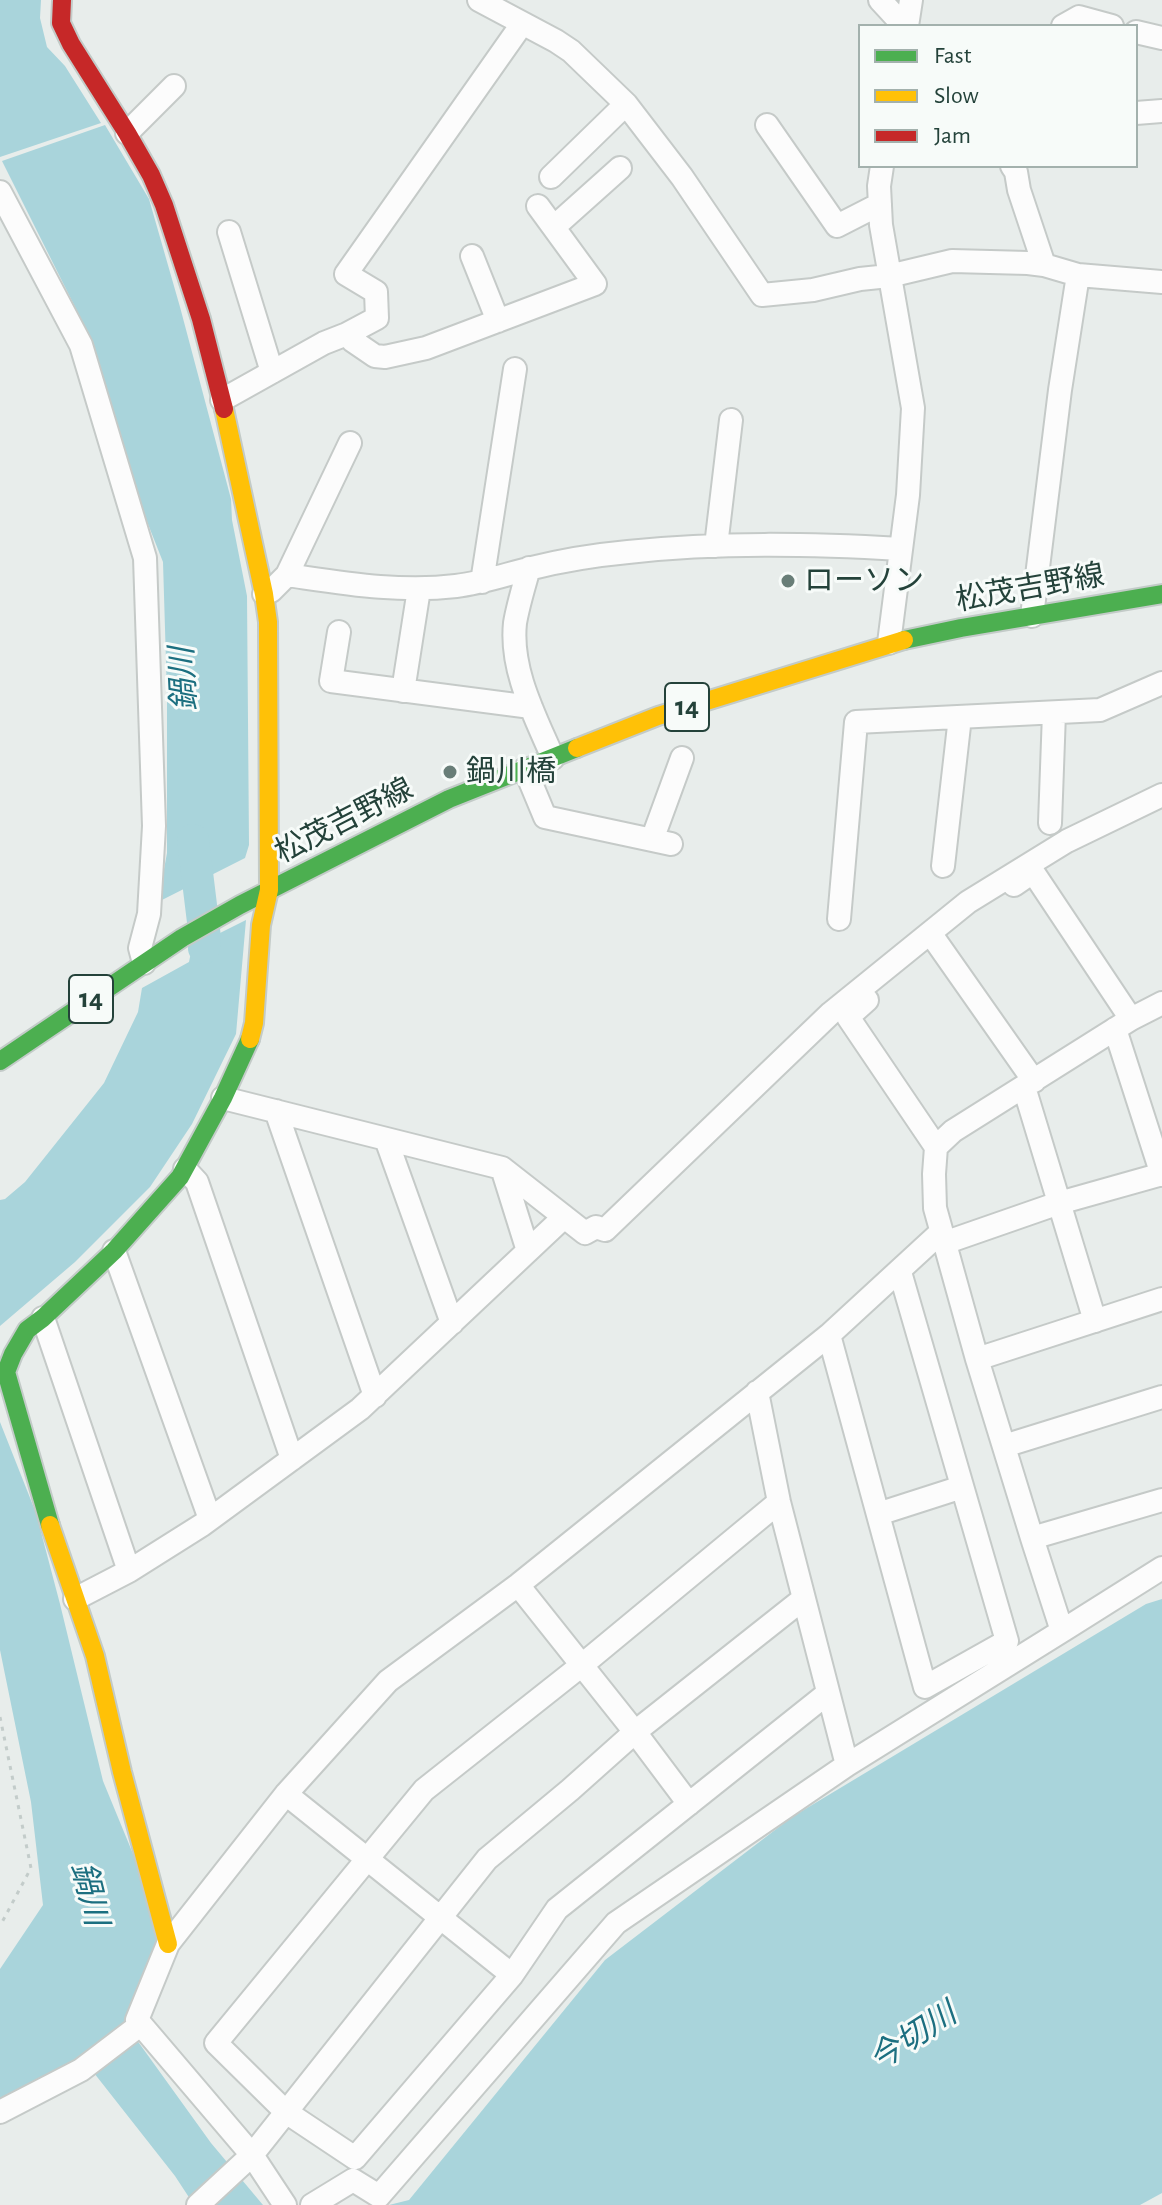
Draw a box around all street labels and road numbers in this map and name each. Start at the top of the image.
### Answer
street label: 松茂吉野線 [953,557,1107,619]
road number: 14 [665,683,709,731]
street label: 松茂吉野線 [269,771,419,871]
road number: 14 [69,975,113,1023]

